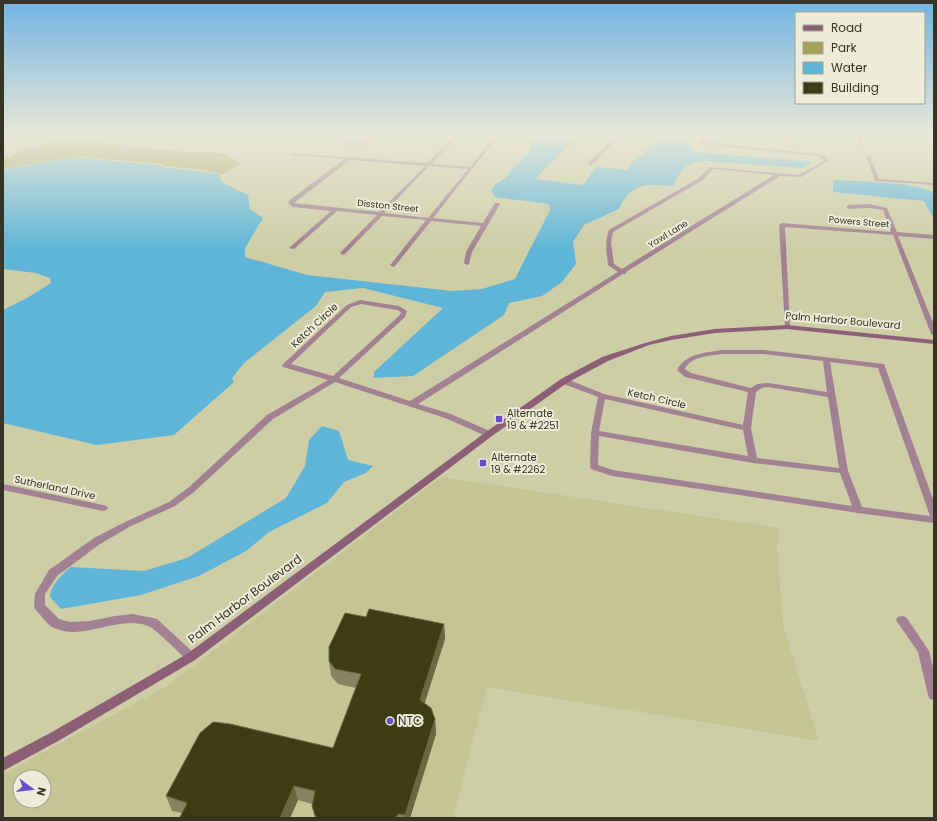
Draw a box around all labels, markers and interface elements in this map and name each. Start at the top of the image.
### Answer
legend [795,12,925,104]
text: Road [831,19,862,36]
text: Park [831,39,858,56]
text: Water [831,59,868,76]
text: Building [831,79,879,96]
street label: Disston Street [357,197,419,215]
street label: Powers Street [828,213,890,231]
street label: Yawl Lane [646,217,690,251]
street label: Ketch Circle [287,300,341,351]
street label: Palm Harbor Boulevard [785,308,901,333]
street label: Ketch Circle [626,384,688,413]
place label: Alternate 19 & #2251 [507,406,559,433]
marker: Alternate 19 & #2251 [494,414,504,424]
place label: Alternate 19 & #2262 [491,450,545,477]
marker: Alternate 19 & #2262 [478,458,488,468]
street label: Sutherland Drive [13,472,97,503]
street label: Palm Harbor Boulevard [184,550,305,647]
place label: NTC [398,712,422,729]
marker: NTC [385,716,395,726]
north arrow [12,769,52,809]
text: N [33,786,50,798]

